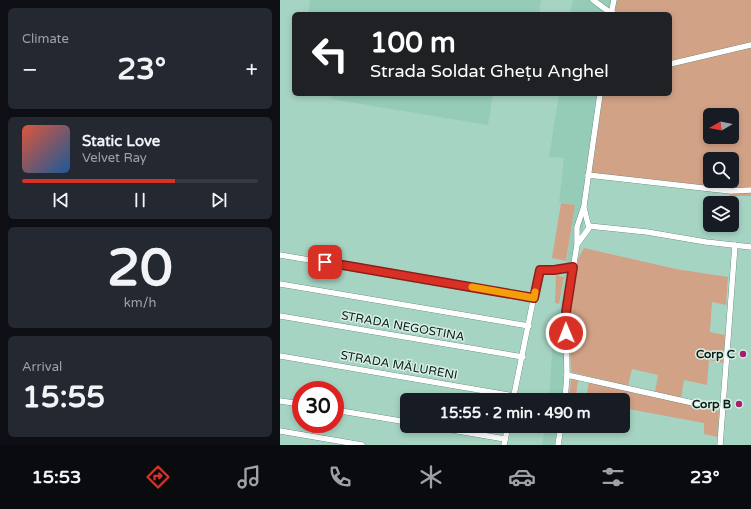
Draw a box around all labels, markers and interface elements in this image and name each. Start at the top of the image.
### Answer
text: 100 m [370,26,456,60]
icon: left [304,28,356,80]
text: Climate [22,31,69,47]
text: 23° [117,51,166,88]
text: − [22,57,38,83]
text: + [246,57,258,83]
text: Strada Soldat Ghețu Anghel [370,60,609,82]
north arrow [703,108,739,144]
map controls [703,108,739,232]
text: Static Love [82,132,160,150]
text: Velvet Ray [82,150,147,166]
button: search [703,152,739,188]
icon: previous [50,189,72,211]
icon: pause [129,189,151,211]
icon: next [208,189,230,211]
button: layers [703,196,739,232]
text: 20 [107,237,173,300]
pin [308,245,342,279]
icon: arrive [314,251,336,273]
text: km/h [124,295,156,311]
street label: STRADA NEGOSTINA [340,308,466,344]
position arrow [545,312,587,354]
place label: Corp C [696,347,736,362]
street label: STRADA MĂLURENI [340,348,458,382]
marker: Corp C [738,349,748,359]
text: Arrival [22,359,62,375]
text: 15:55 [22,379,105,416]
speed limit sign: 30 [292,381,344,433]
place label: Corp B [692,397,731,412]
marker: Corp B [734,399,744,409]
text: 15:55 · 2 min · 490 m [440,404,590,422]
icon: directions [144,463,172,491]
icon: music [235,463,263,491]
icon: phone [326,463,354,491]
icon: climate [417,463,445,491]
icon: car [508,463,536,491]
icon: filters [599,463,627,491]
text: 15:53 [31,466,81,488]
text: 23° [690,466,719,488]

